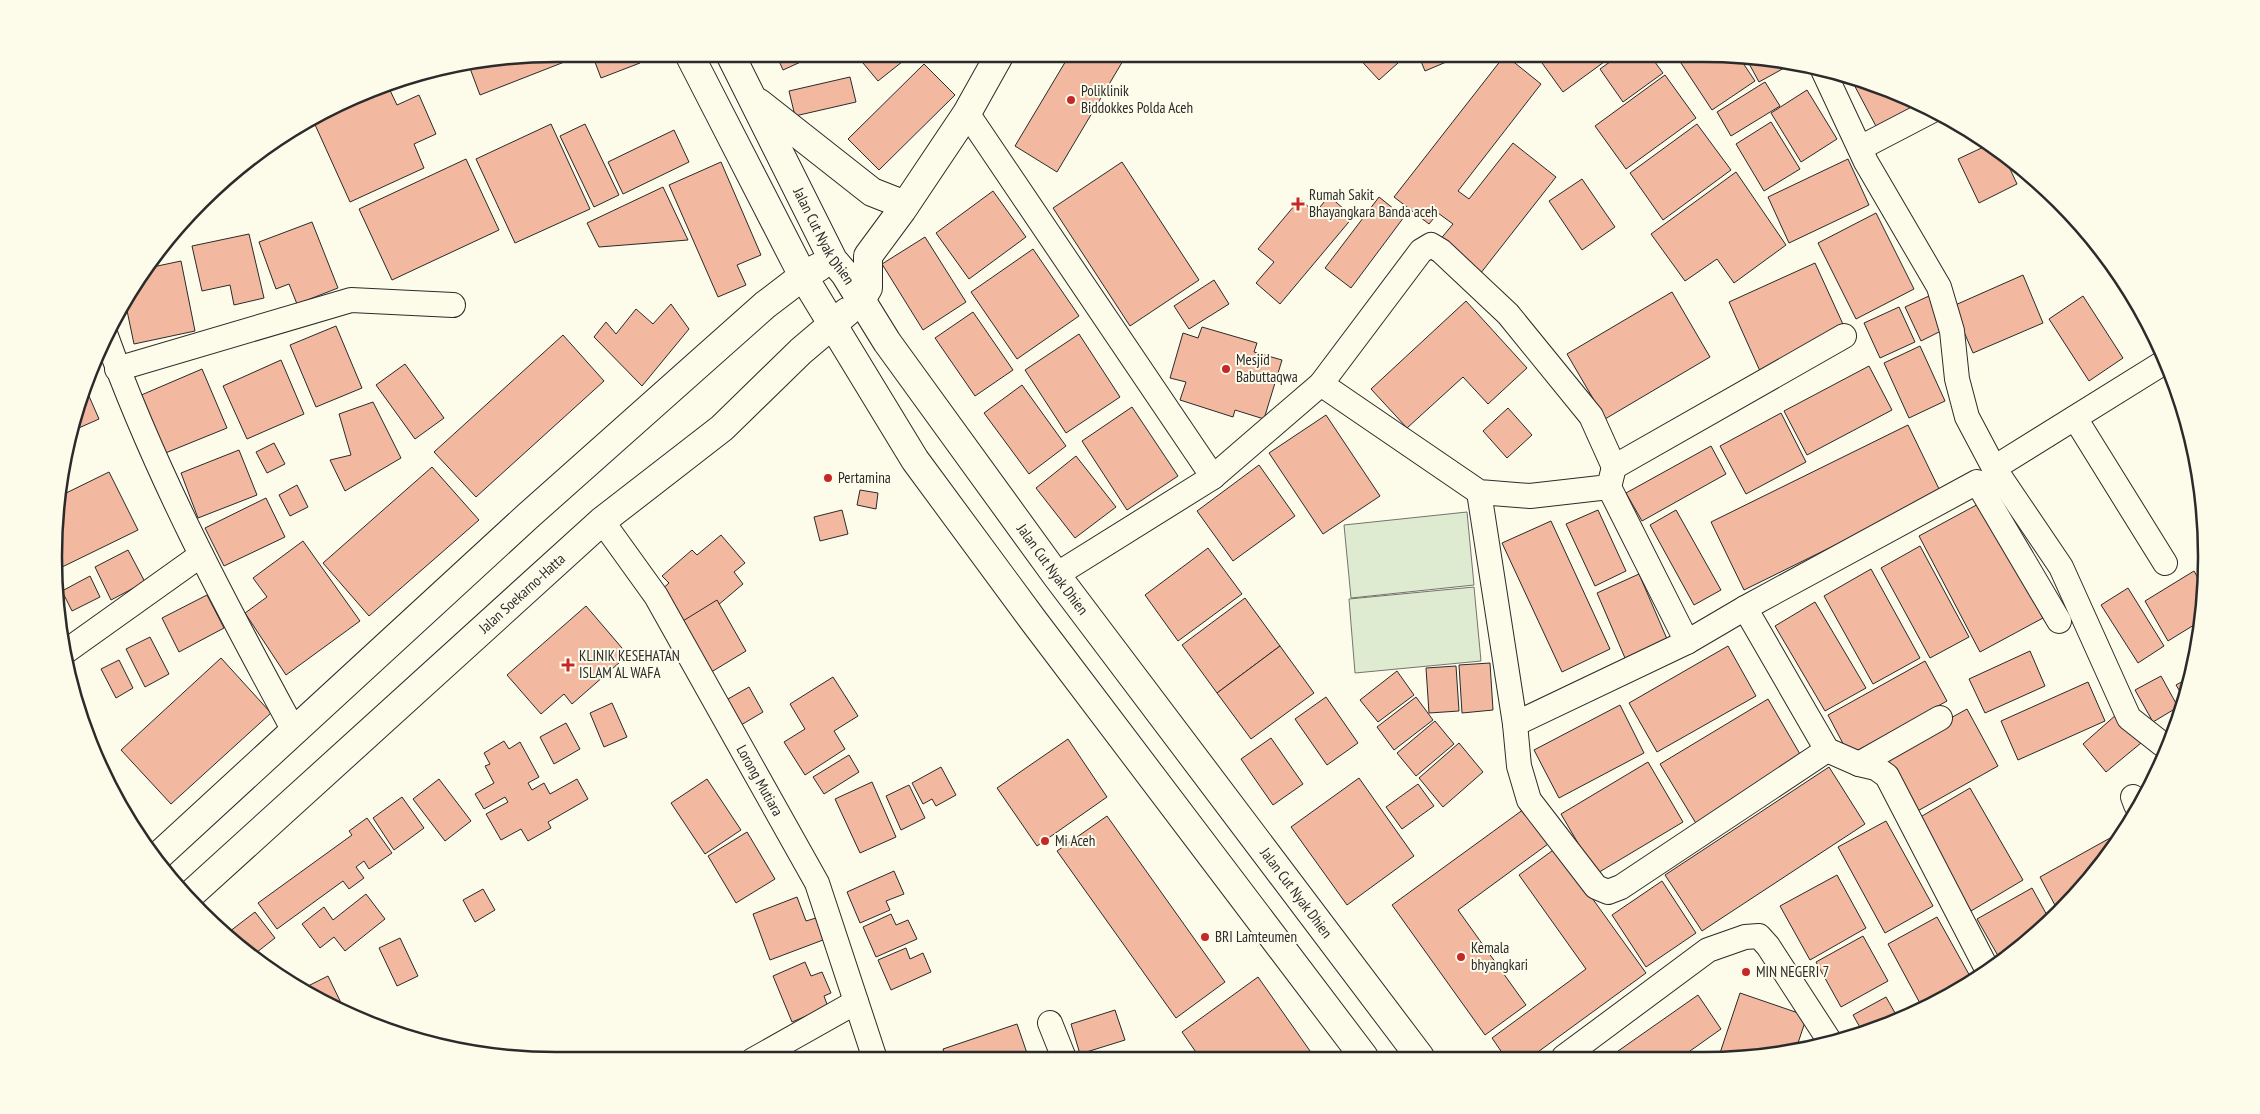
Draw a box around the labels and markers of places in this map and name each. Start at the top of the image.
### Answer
place label: Poliklinik Biddokkes Polda Aceh [1081,81,1193,117]
marker: Poliklinik Biddokkes Polda Aceh [1065,94,1077,106]
place label: Rumah Sakit Bhayangkara Banda aceh [1309,185,1438,221]
marker: Rumah Sakit Bhayangkara Banda aceh [1291,197,1305,211]
place label: Mesjid Babuttaqwa [1236,350,1298,386]
marker: Mesjid Babuttaqwa [1220,363,1232,375]
place label: Pertamina [838,468,891,487]
marker: Pertamina [822,472,834,484]
place label: KLINIK KESEHATAN ISLAM AL WAFA [579,646,680,682]
marker: KLINIK KESEHATAN ISLAM AL WAFA [561,658,575,672]
place label: Mi Aceh [1055,831,1095,850]
marker: Mi Aceh [1039,835,1051,847]
place label: BRI Lamteumen [1215,927,1297,946]
marker: BRI Lamteumen [1199,931,1211,943]
place label: Kemala bhyangkari [1471,938,1528,974]
marker: Kemala bhyangkari [1455,951,1467,963]
place label: MIN NEGERI 7 [1756,962,1829,981]
marker: MIN NEGERI 7 [1740,966,1752,978]

